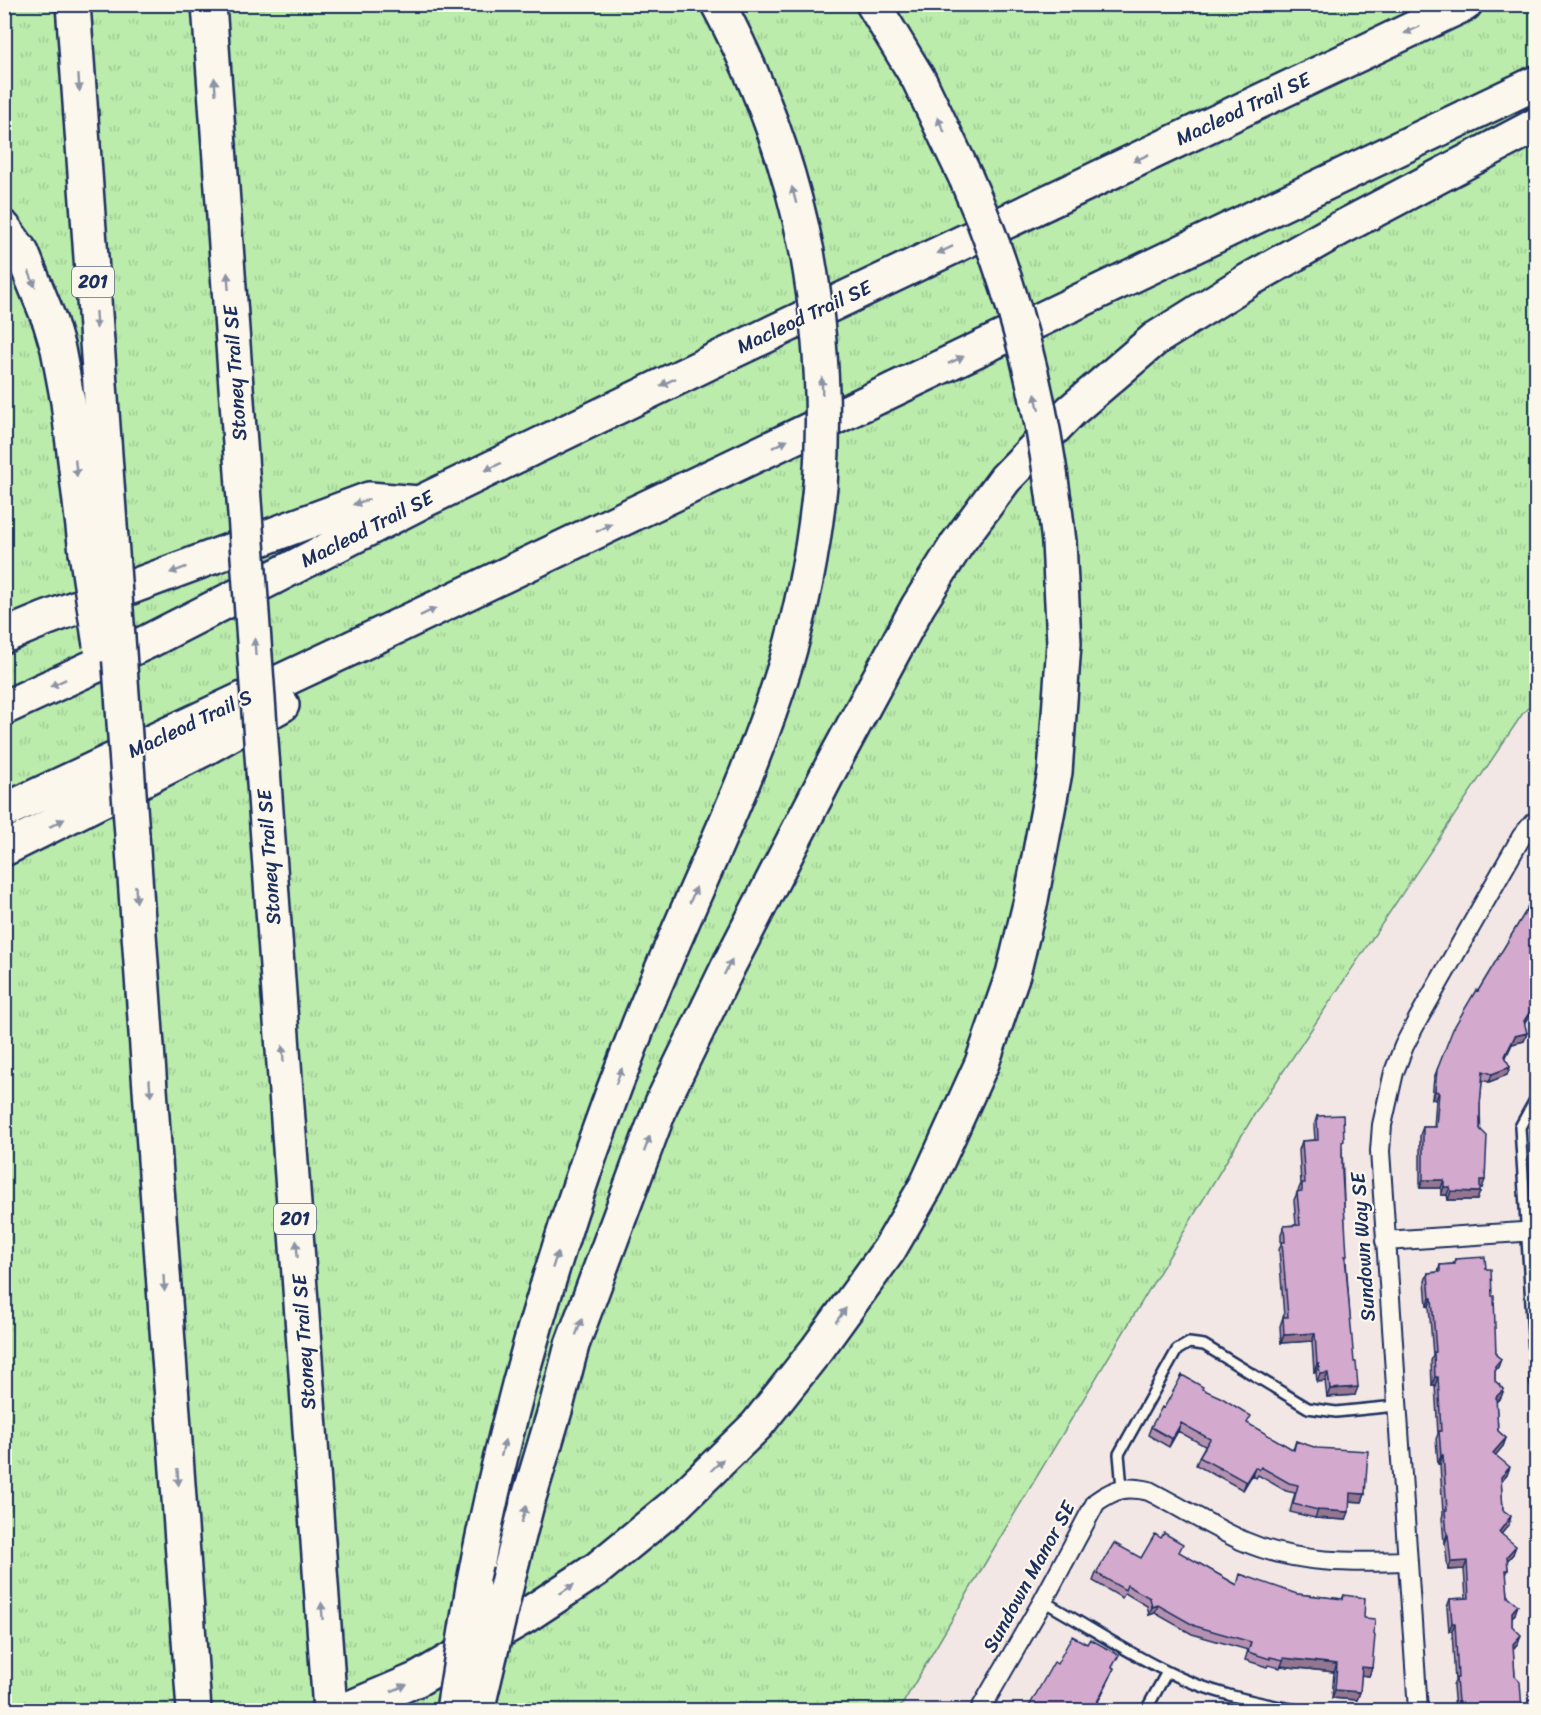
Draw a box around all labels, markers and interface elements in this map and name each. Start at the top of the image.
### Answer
one-way arrow [1403,25,1420,34]
street label: Macleod Trail SE [1170,62,1318,156]
one-way arrow [74,74,84,93]
one-way arrow [210,77,219,96]
one-way arrow [937,117,946,134]
one-way arrow [1132,153,1149,162]
one-way arrow [789,186,799,205]
one-way arrow [937,246,954,255]
road number: 201 [72,267,114,297]
one-way arrow [27,270,37,288]
street label: Macleod Trail SE [731,270,879,364]
one-way arrow [224,271,233,290]
street label: Stoney Trail SE [213,302,257,442]
one-way arrow [91,310,100,329]
one-way arrow [947,355,964,364]
one-way arrow [817,376,827,395]
one-way arrow [660,377,677,387]
one-way arrow [1031,393,1041,411]
one-way arrow [771,439,789,449]
one-way arrow [71,458,81,477]
one-way arrow [484,462,501,471]
street label: Macleod Trail SE [294,479,441,578]
one-way arrow [352,498,370,508]
one-way arrow [595,523,613,533]
one-way arrow [169,565,187,575]
one-way arrow [420,607,437,616]
one-way arrow [250,638,259,657]
one-way arrow [50,679,67,688]
street label: Macleod Trail S [122,680,259,768]
street label: Stoney Trail SE [247,786,291,926]
one-way arrow [48,818,65,828]
one-way arrow [132,884,141,903]
one-way arrow [688,886,698,904]
one-way arrow [723,958,733,975]
one-way arrow [279,1045,288,1064]
one-way arrow [614,1066,624,1084]
one-way arrow [145,1079,155,1098]
one-way arrow [643,1135,652,1153]
street label: Sundown Way SE [1340,1169,1386,1323]
road number: 201 [274,1204,316,1234]
one-way arrow [292,1239,302,1258]
one-way arrow [551,1251,560,1269]
street label: Stoney Trail SE [282,1271,326,1411]
one-way arrow [159,1273,169,1292]
one-way arrow [835,1308,847,1324]
one-way arrow [574,1318,584,1336]
one-way arrow [499,1438,508,1457]
one-way arrow [709,1458,723,1472]
one-way arrow [173,1468,182,1487]
street label: Sundown Manor SE [973,1493,1086,1659]
one-way arrow [520,1505,529,1523]
one-way arrow [559,1583,575,1594]
one-way arrow [318,1601,327,1620]
one-way arrow [391,1683,408,1692]

